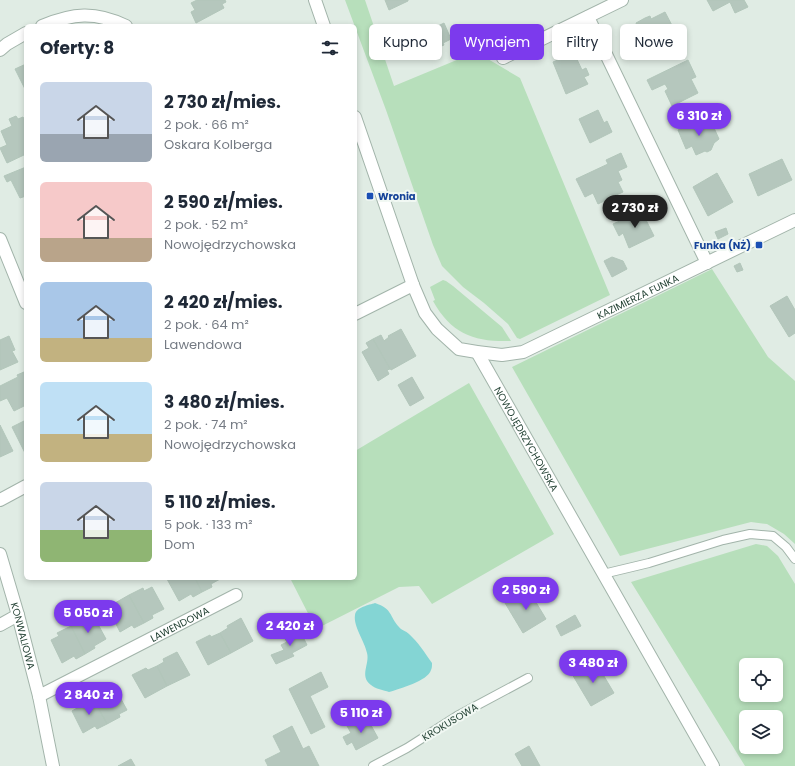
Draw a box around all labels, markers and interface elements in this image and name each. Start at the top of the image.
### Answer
chip: Kupno [369,24,442,60]
chip: Wynajem [450,24,544,60]
chip: Filtry [552,24,612,60]
chip: Nowe [620,24,687,60]
text: Oferty: 8 [40,36,114,60]
icon: filters [319,37,341,59]
text: 2 730 zł/mies. [164,90,281,114]
icon: home [72,98,120,146]
pin: 6 310 zł [658,103,740,137]
text: 6 310 zł [676,106,722,125]
text: 2 pok. · 66 m² [164,115,249,134]
text: Oskara Kolberga [164,135,272,154]
place label: Wronia [378,189,416,204]
text: 2 590 zł/mies. [164,190,283,214]
marker: Wronia [365,191,375,201]
pin: 2 730 zł [594,195,676,229]
icon: home [72,198,120,246]
text: 2 730 zł [612,198,658,217]
text: 2 pok. · 52 m² [164,215,248,234]
text: Nowojędrzychowska [164,235,296,254]
place label: Funka (NŻ) [694,238,751,253]
marker: Funka (NŻ) [754,240,764,250]
street label: KAZIMIERZA FUNKA [594,270,681,323]
text: 2 420 zł/mies. [164,290,283,314]
icon: home [72,298,120,346]
text: 2 pok. · 64 m² [164,315,249,334]
text: Lawendowa [164,335,242,354]
street label: NOWOJĘDRZYCHOWSKA [491,384,562,494]
text: 3 480 zł/mies. [164,390,284,414]
icon: home [72,398,120,446]
text: 2 pok. · 74 m² [164,415,248,434]
text: Nowojędrzychowska [164,435,296,454]
text: 5 110 zł/mies. [164,490,276,514]
icon: home [72,498,120,546]
text: 5 pok. · 133 m² [164,515,253,534]
text: Dom [164,535,195,554]
pin: 2 590 zł [485,577,567,611]
text: 2 590 zł [502,580,550,599]
pin: 5 050 zł [47,600,129,634]
street label: KONWALIOWA [7,601,39,671]
street label: LAWENDOWA [147,602,212,645]
text: 5 050 zł [63,603,113,622]
pin: 2 420 zł [249,613,331,647]
text: 2 420 zł [266,616,314,635]
pin: 3 480 zł [552,650,634,684]
text: 3 480 zł [568,653,618,672]
map controls [739,658,783,754]
button: locate [739,658,783,702]
pin: 2 840 zł [48,682,130,716]
text: 2 840 zł [64,685,114,704]
street label: KROKUSOWA [419,699,481,745]
pin: 5 110 zł [320,700,402,734]
text: 5 110 zł [340,703,382,722]
button: layers [739,710,783,754]

